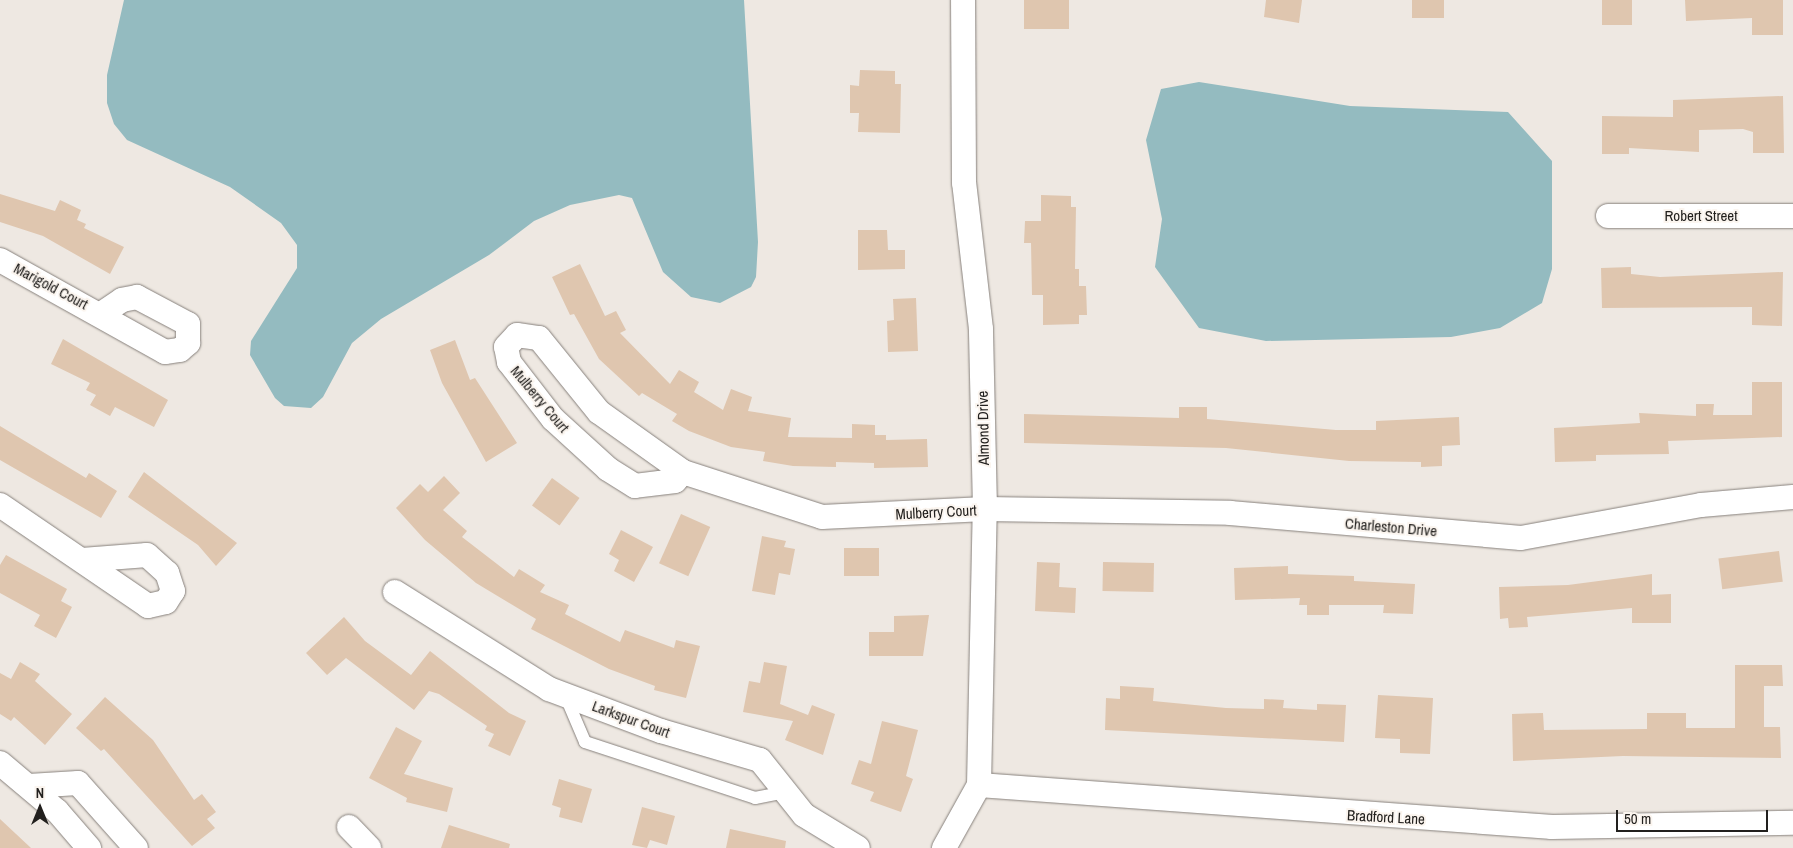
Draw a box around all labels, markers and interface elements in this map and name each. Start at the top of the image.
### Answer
street label: Robert Street [1664,207,1738,225]
street label: Marigold Court [11,259,91,313]
street label: Mulberry Court [507,362,573,436]
street label: Almond Drive [973,391,993,465]
street label: Mulberry Court [895,501,977,523]
street label: Charleston Drive [1344,514,1438,540]
street label: Larkspur Court [590,697,672,741]
north arrow [15,783,65,833]
text: N [36,784,44,802]
scale bar [1618,800,1770,832]
street label: Bradford Lane [1347,806,1425,828]
text: 50 m [1624,808,1651,829]

